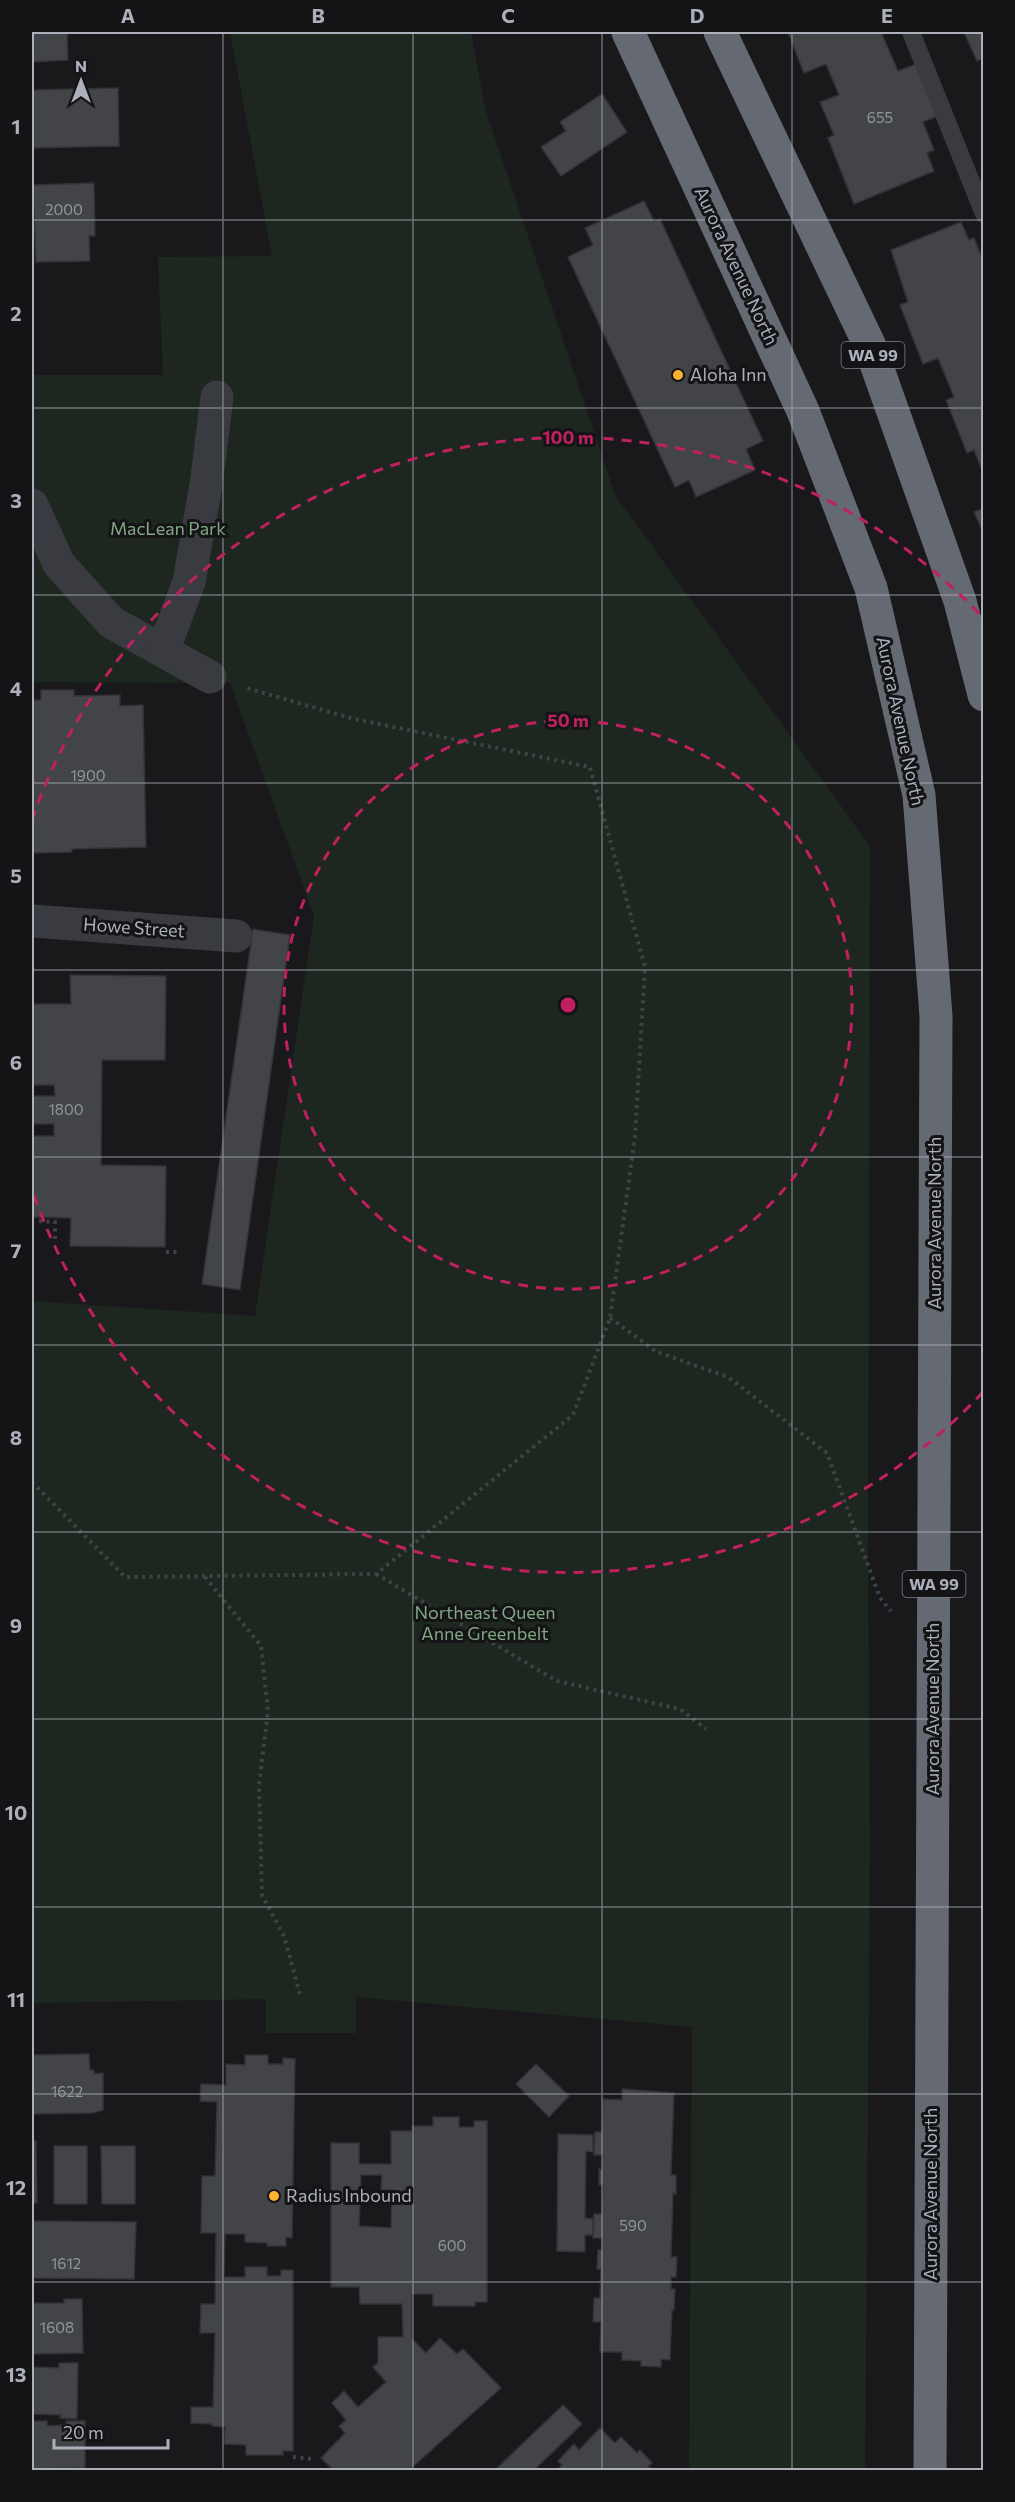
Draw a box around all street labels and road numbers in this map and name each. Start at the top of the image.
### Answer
street label: Aurora Avenue North [690,183,783,348]
road number: WA 99 [842,342,904,368]
street label: Aurora Avenue North [872,634,930,807]
street label: Howe Street [83,912,186,942]
street label: Aurora Avenue North [923,1137,945,1309]
road number: WA 99 [902,1571,966,1597]
street label: Aurora Avenue North [921,1623,943,1795]
street label: Aurora Avenue North [919,2108,941,2280]

